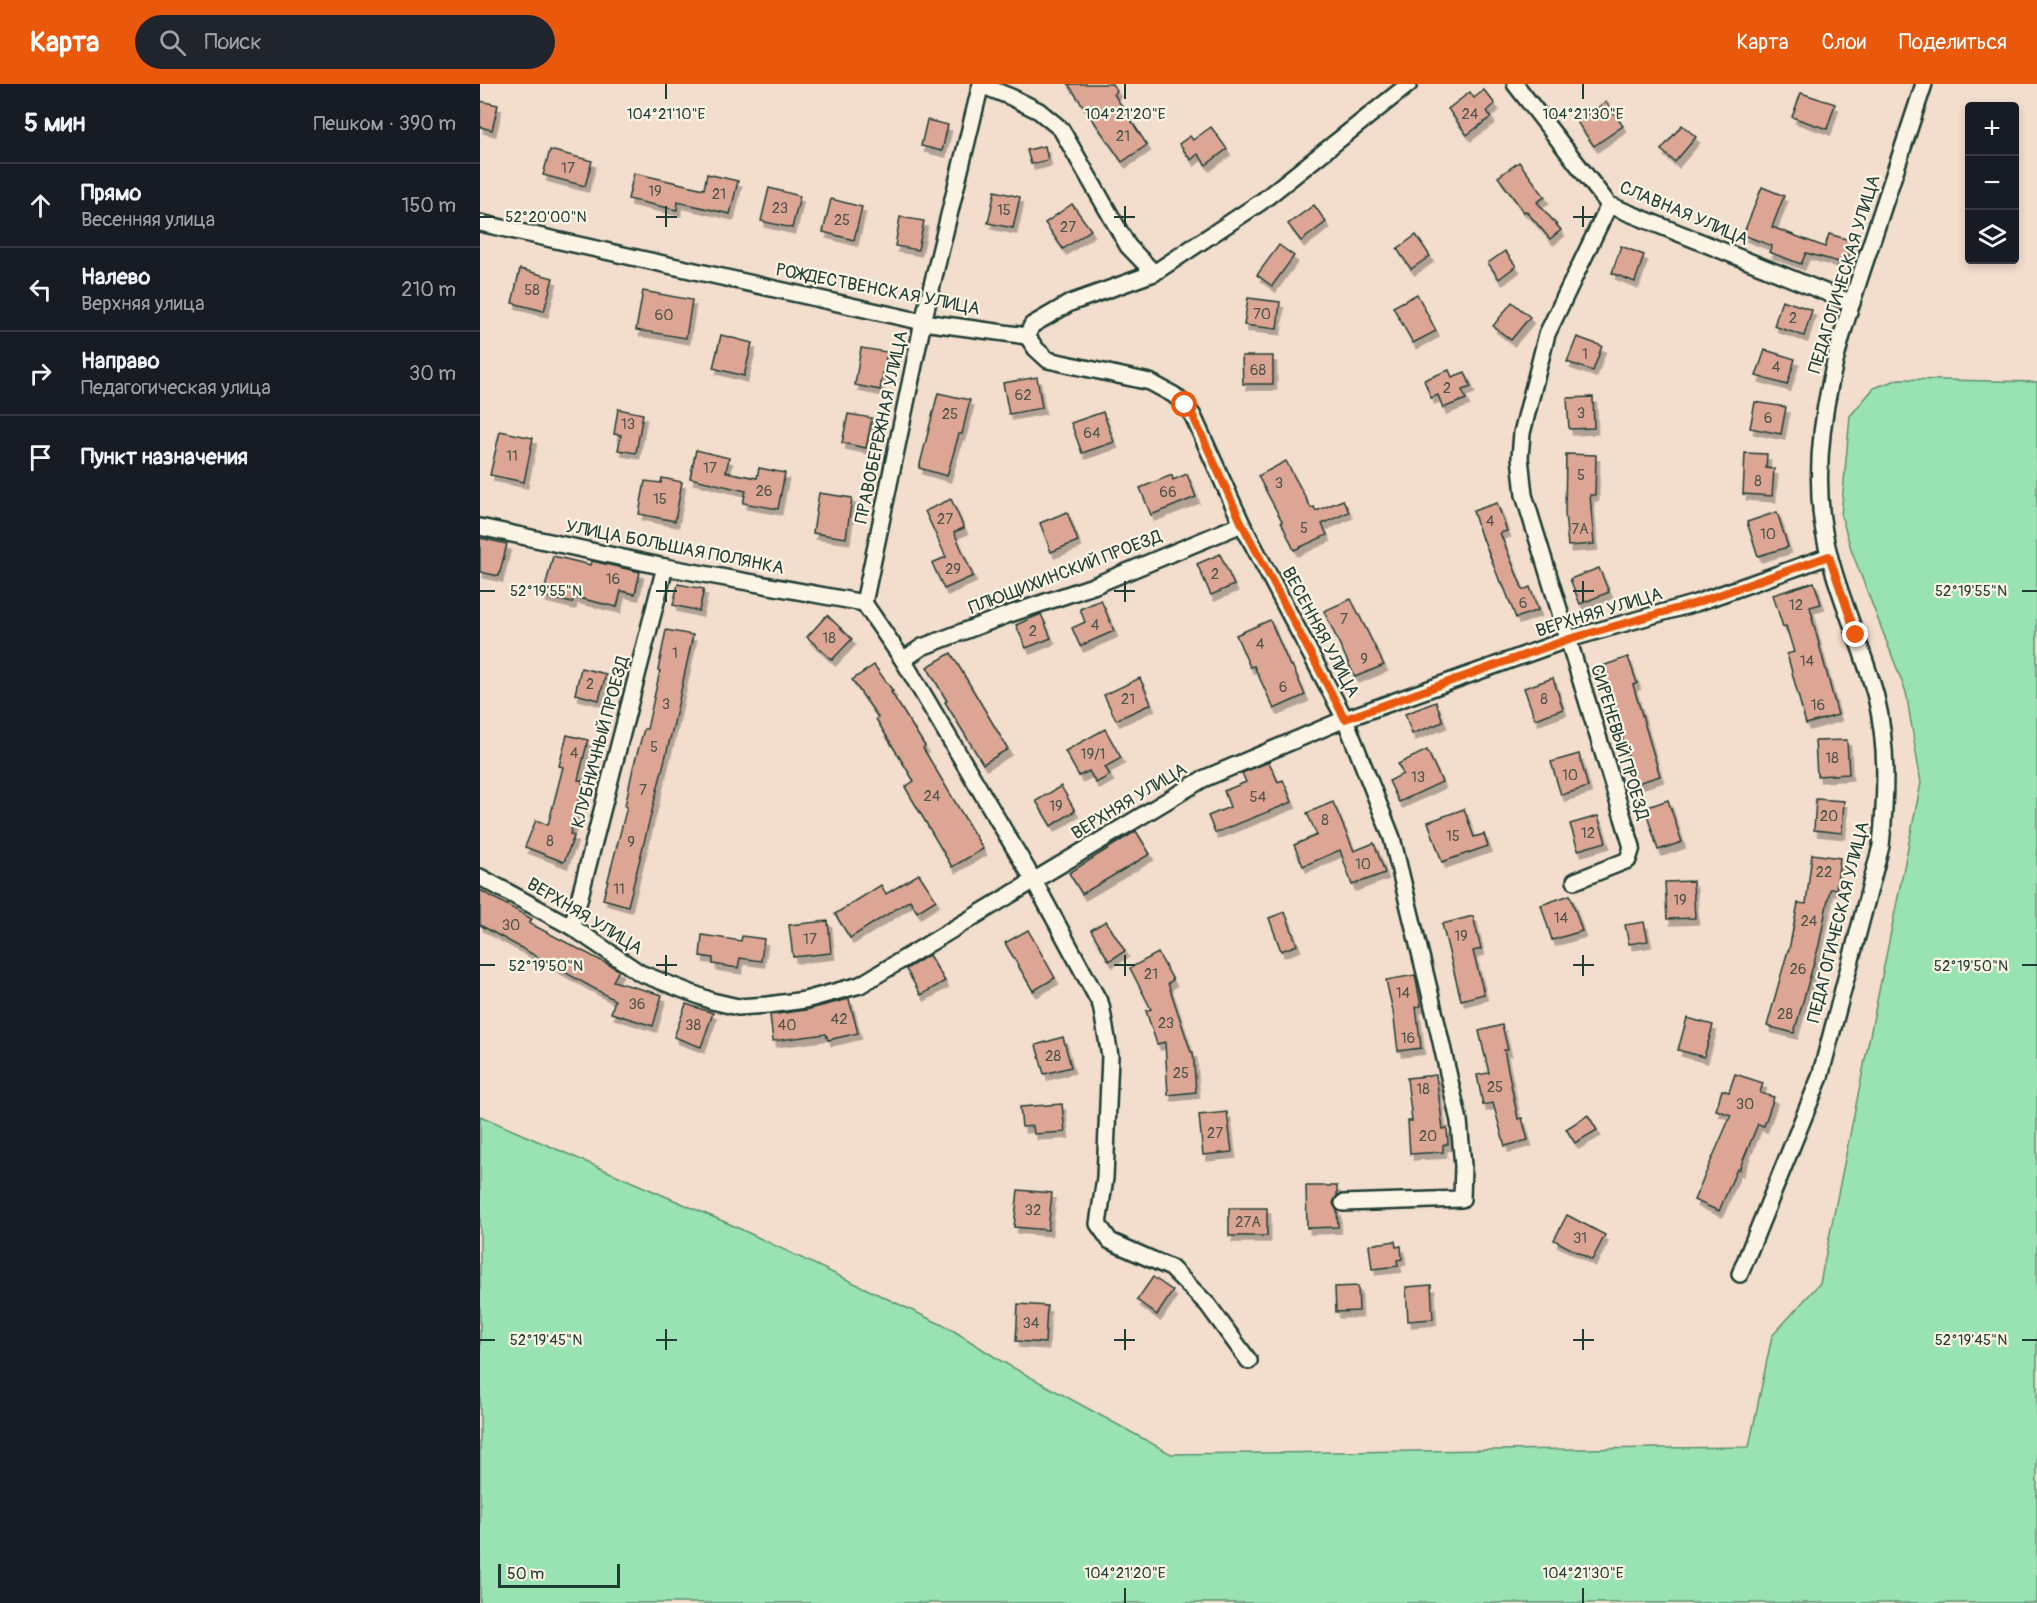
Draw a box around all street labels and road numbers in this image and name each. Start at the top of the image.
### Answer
street label: ПЕДАГОГИЧЕСКАЯ УЛИЦА [1803,172,1886,376]
street label: СЛАВНАЯ УЛИЦА [1616,176,1752,251]
street label: РОЖДЕСТВЕНСКАЯ УЛИЦА [774,258,982,321]
street label: ПРАВОБЕРЕЖНАЯ УЛИЦА [850,328,913,526]
street label: УЛИЦА БОЛЬШАЯ ПОЛЯНКА [564,515,786,580]
street label: ПЛЮЩИХИНСКИЙ ПРОЕЗД [965,525,1165,620]
street label: ВЕСЕННЯЯ УЛИЦА [1277,563,1365,702]
street label: ВЕРХНЯЯ УЛИЦА [1533,582,1666,643]
street label: КЛУБНИЧНЫЙ ПРОЕЗД [566,654,635,831]
street label: СИРЕНЕВЫЙ ПРОЕЗД [1585,662,1654,823]
street label: ВЕРХНЯЯ УЛИЦА [1067,758,1192,845]
street label: ПЕДАГОГИЧЕСКАЯ УЛИЦА [1802,819,1875,1025]
street label: ВЕРХНЯЯ УЛИЦА [523,873,647,960]

